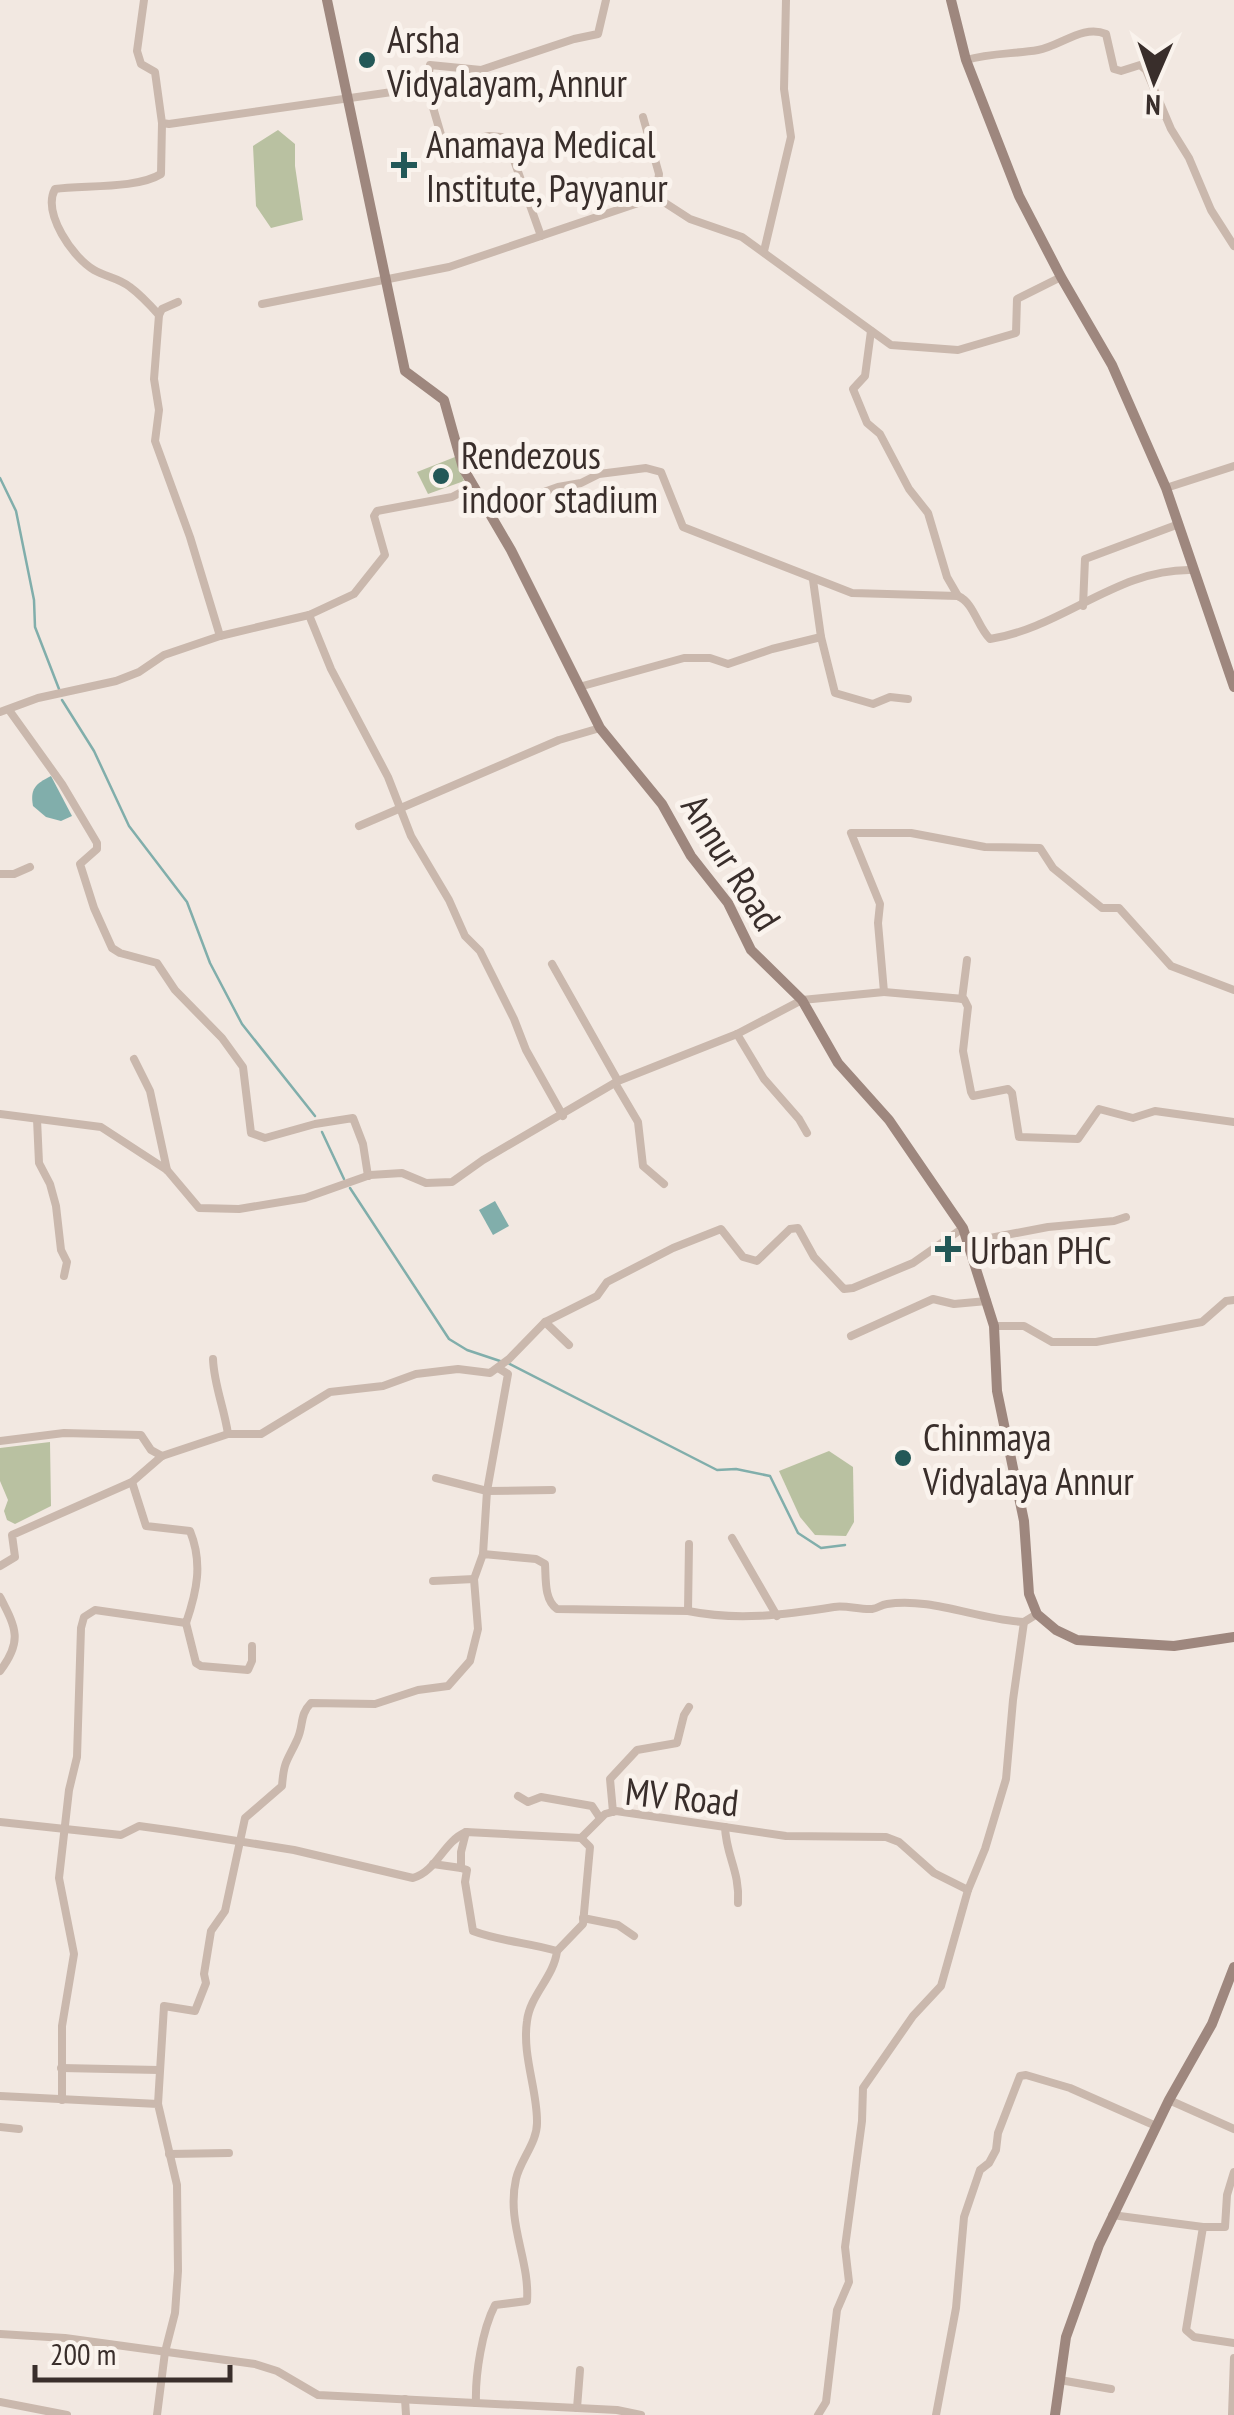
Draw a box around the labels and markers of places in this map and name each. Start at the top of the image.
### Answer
place label: Arsha Vidyalayam, Annur [386,14,627,107]
marker: Arsha Vidyalayam, Annur [356,49,378,71]
place label: Anamaya Medical Institute, Payyanur [426,119,668,212]
marker: Anamaya Medical Institute, Payyanur [391,152,417,178]
place label: Rendezous indoor stadium [461,430,658,523]
marker: Rendezous indoor stadium [430,465,452,487]
place label: Urban PHC [970,1225,1112,1274]
marker: Urban PHC [935,1236,961,1262]
place label: Chinmaya Vidyalaya Annur [922,1412,1134,1505]
marker: Chinmaya Vidyalaya Annur [892,1447,914,1469]

